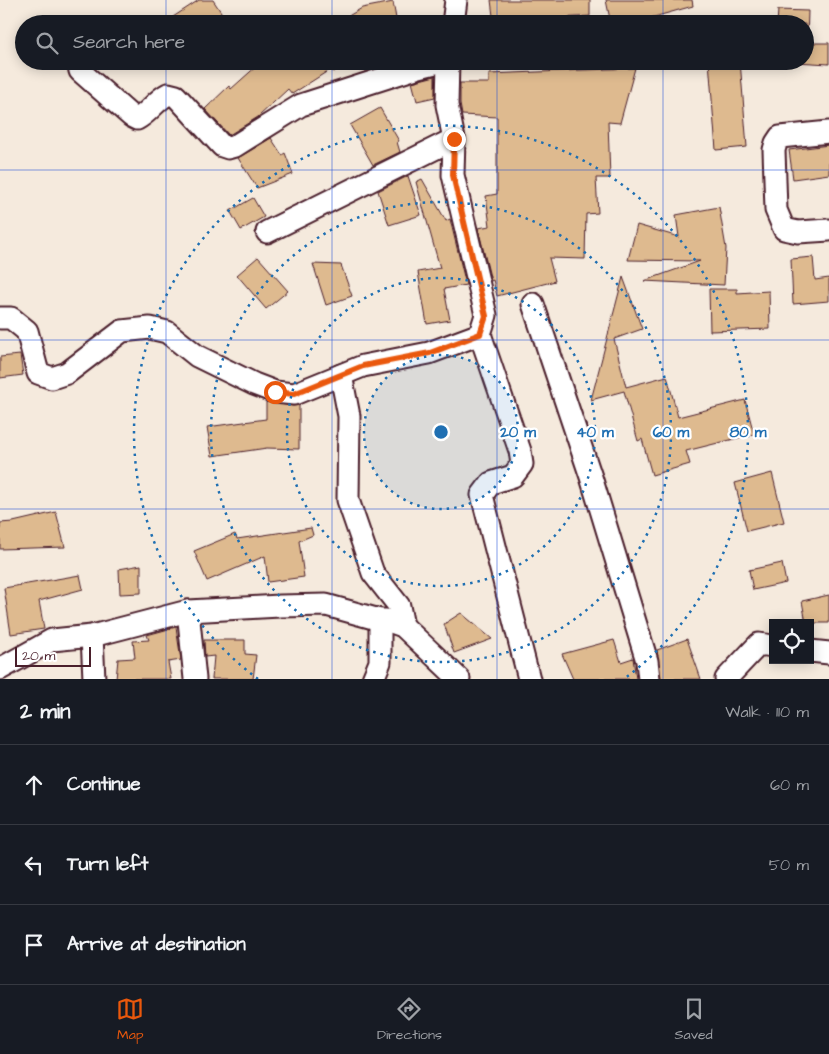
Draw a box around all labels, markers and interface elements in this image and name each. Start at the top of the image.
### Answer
search box [15,15,814,70]
icon: search [33,29,61,57]
text: Search here [73,29,185,56]
route end [443,128,466,151]
route start [264,381,287,404]
text: 20 m [499,422,536,443]
text: 40 m [576,422,614,443]
text: 60 m [653,422,690,443]
text: 80 m [730,422,767,443]
centre of rings [432,423,450,441]
map controls [769,619,814,664]
button: locate [769,619,814,664]
scale bar [15,644,91,667]
text: 20 m [22,646,55,666]
text: 2 min [20,697,70,726]
text: Walk · 110 m [725,701,809,723]
icon: ahead [20,771,48,799]
text: Continue [67,771,141,798]
text: 60 m [770,774,809,796]
icon: left [20,851,48,879]
text: Turn left [67,851,148,878]
text: 50 m [769,854,809,876]
icon: arrive [20,931,48,959]
text: Arrive at destination [67,931,246,958]
tab: Map [116,995,144,1045]
tab: Directions [377,995,442,1045]
tab: Saved [675,995,713,1045]

